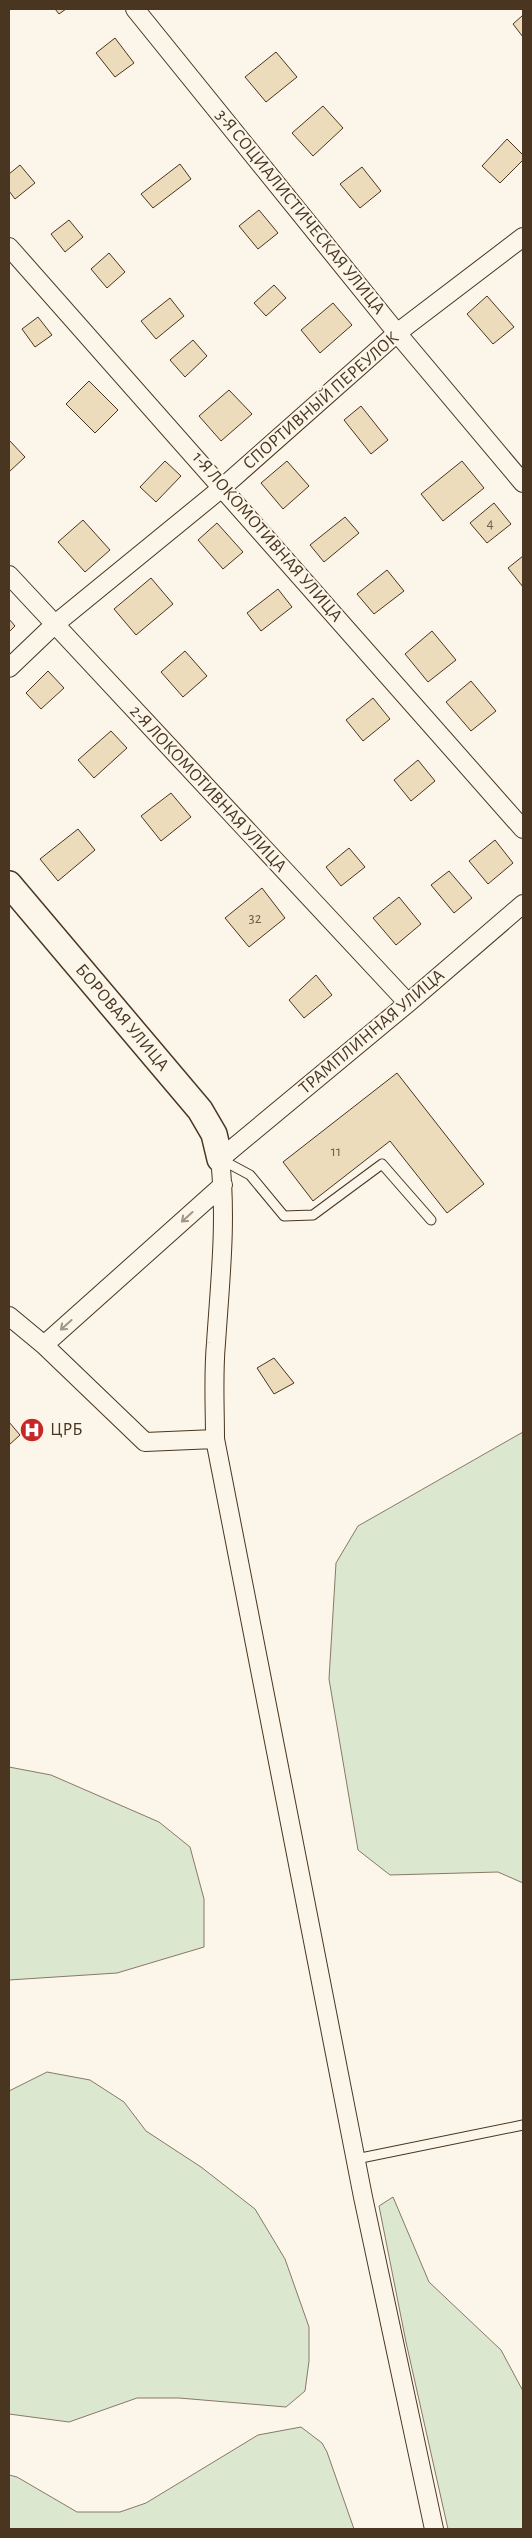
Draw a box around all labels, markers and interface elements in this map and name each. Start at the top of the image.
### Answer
street label: 3-Я СОЦИАЛИСТИЧЕСКАЯ УЛИЦА [212,106,388,318]
street label: СПОРТИВНЫЙ ПЕРЕУЛОК [238,327,403,473]
street label: 1-Я ЛОКОМОТИВНАЯ УЛИЦА [188,449,346,626]
house number: 4 [486,516,494,531]
street label: 2-Я ЛОКОМОТИВНАЯ УЛИЦА [126,702,290,876]
house number: 32 [248,911,262,926]
street label: БОРОВАЯ УЛИЦА [72,961,172,1075]
street label: ТРАМПЛИННАЯ УЛИЦА [296,966,448,1098]
house number: 11 [331,1144,341,1159]
one-way arrow [180,1211,193,1223]
one-way arrow [59,1319,72,1331]
hospital icon: ЦРБ [19,1417,45,1443]
place label: ЦРБ [50,1421,82,1439]

